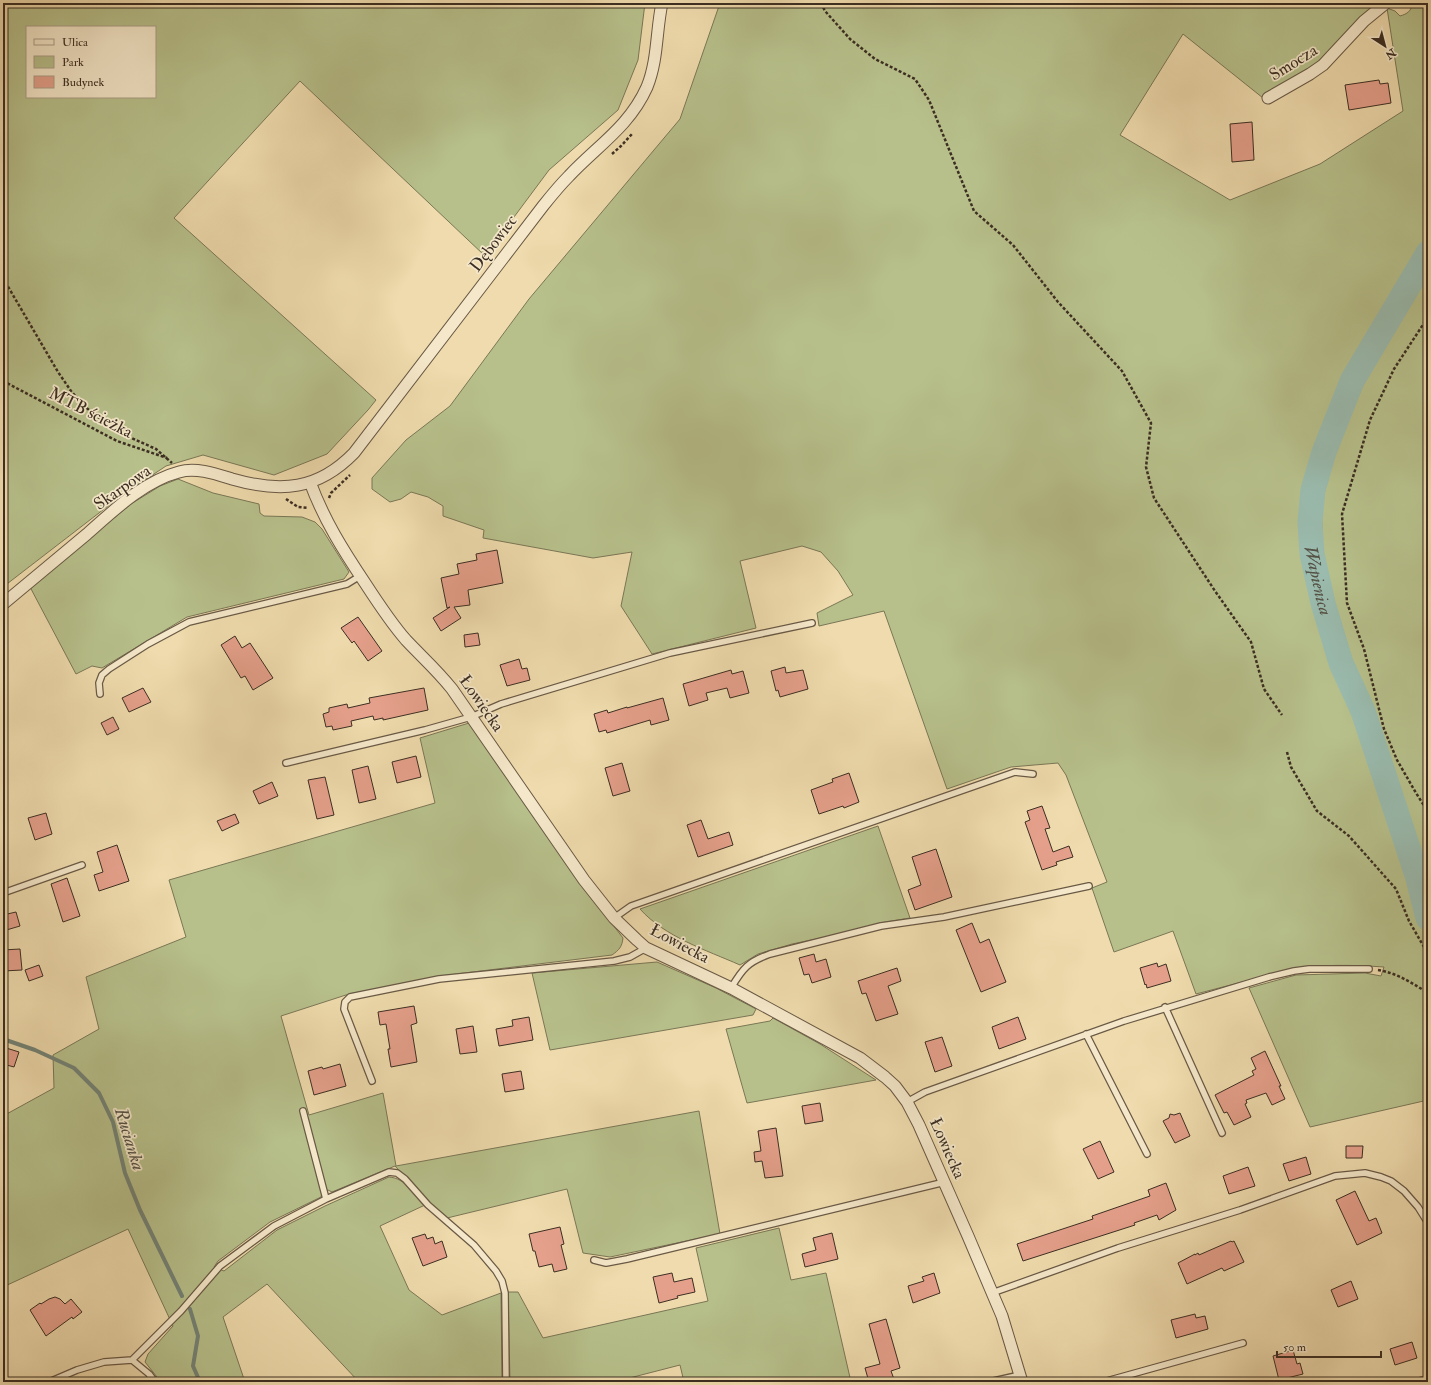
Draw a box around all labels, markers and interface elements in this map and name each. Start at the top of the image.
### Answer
legend [26,26,156,98]
north arrow [1365,26,1405,66]
text: Ulica [62,35,89,50]
street label: Smocza [1265,39,1322,85]
text: N [1382,45,1399,63]
text: Park [62,55,84,70]
text: Budynek [62,75,104,90]
street label: Dębowiec [465,210,522,276]
street label: MTB ścieżka [45,382,137,443]
street label: Skarpowa [90,460,156,515]
water label: Wapienica [1298,543,1337,618]
street label: Łowiecka [455,671,509,736]
street label: Łowiecka [646,919,714,968]
water label: Rucianka [109,1104,150,1173]
street label: Łowiecka [925,1115,971,1183]
scale bar [1277,1333,1381,1359]
text: 50 m [1283,1340,1307,1355]

